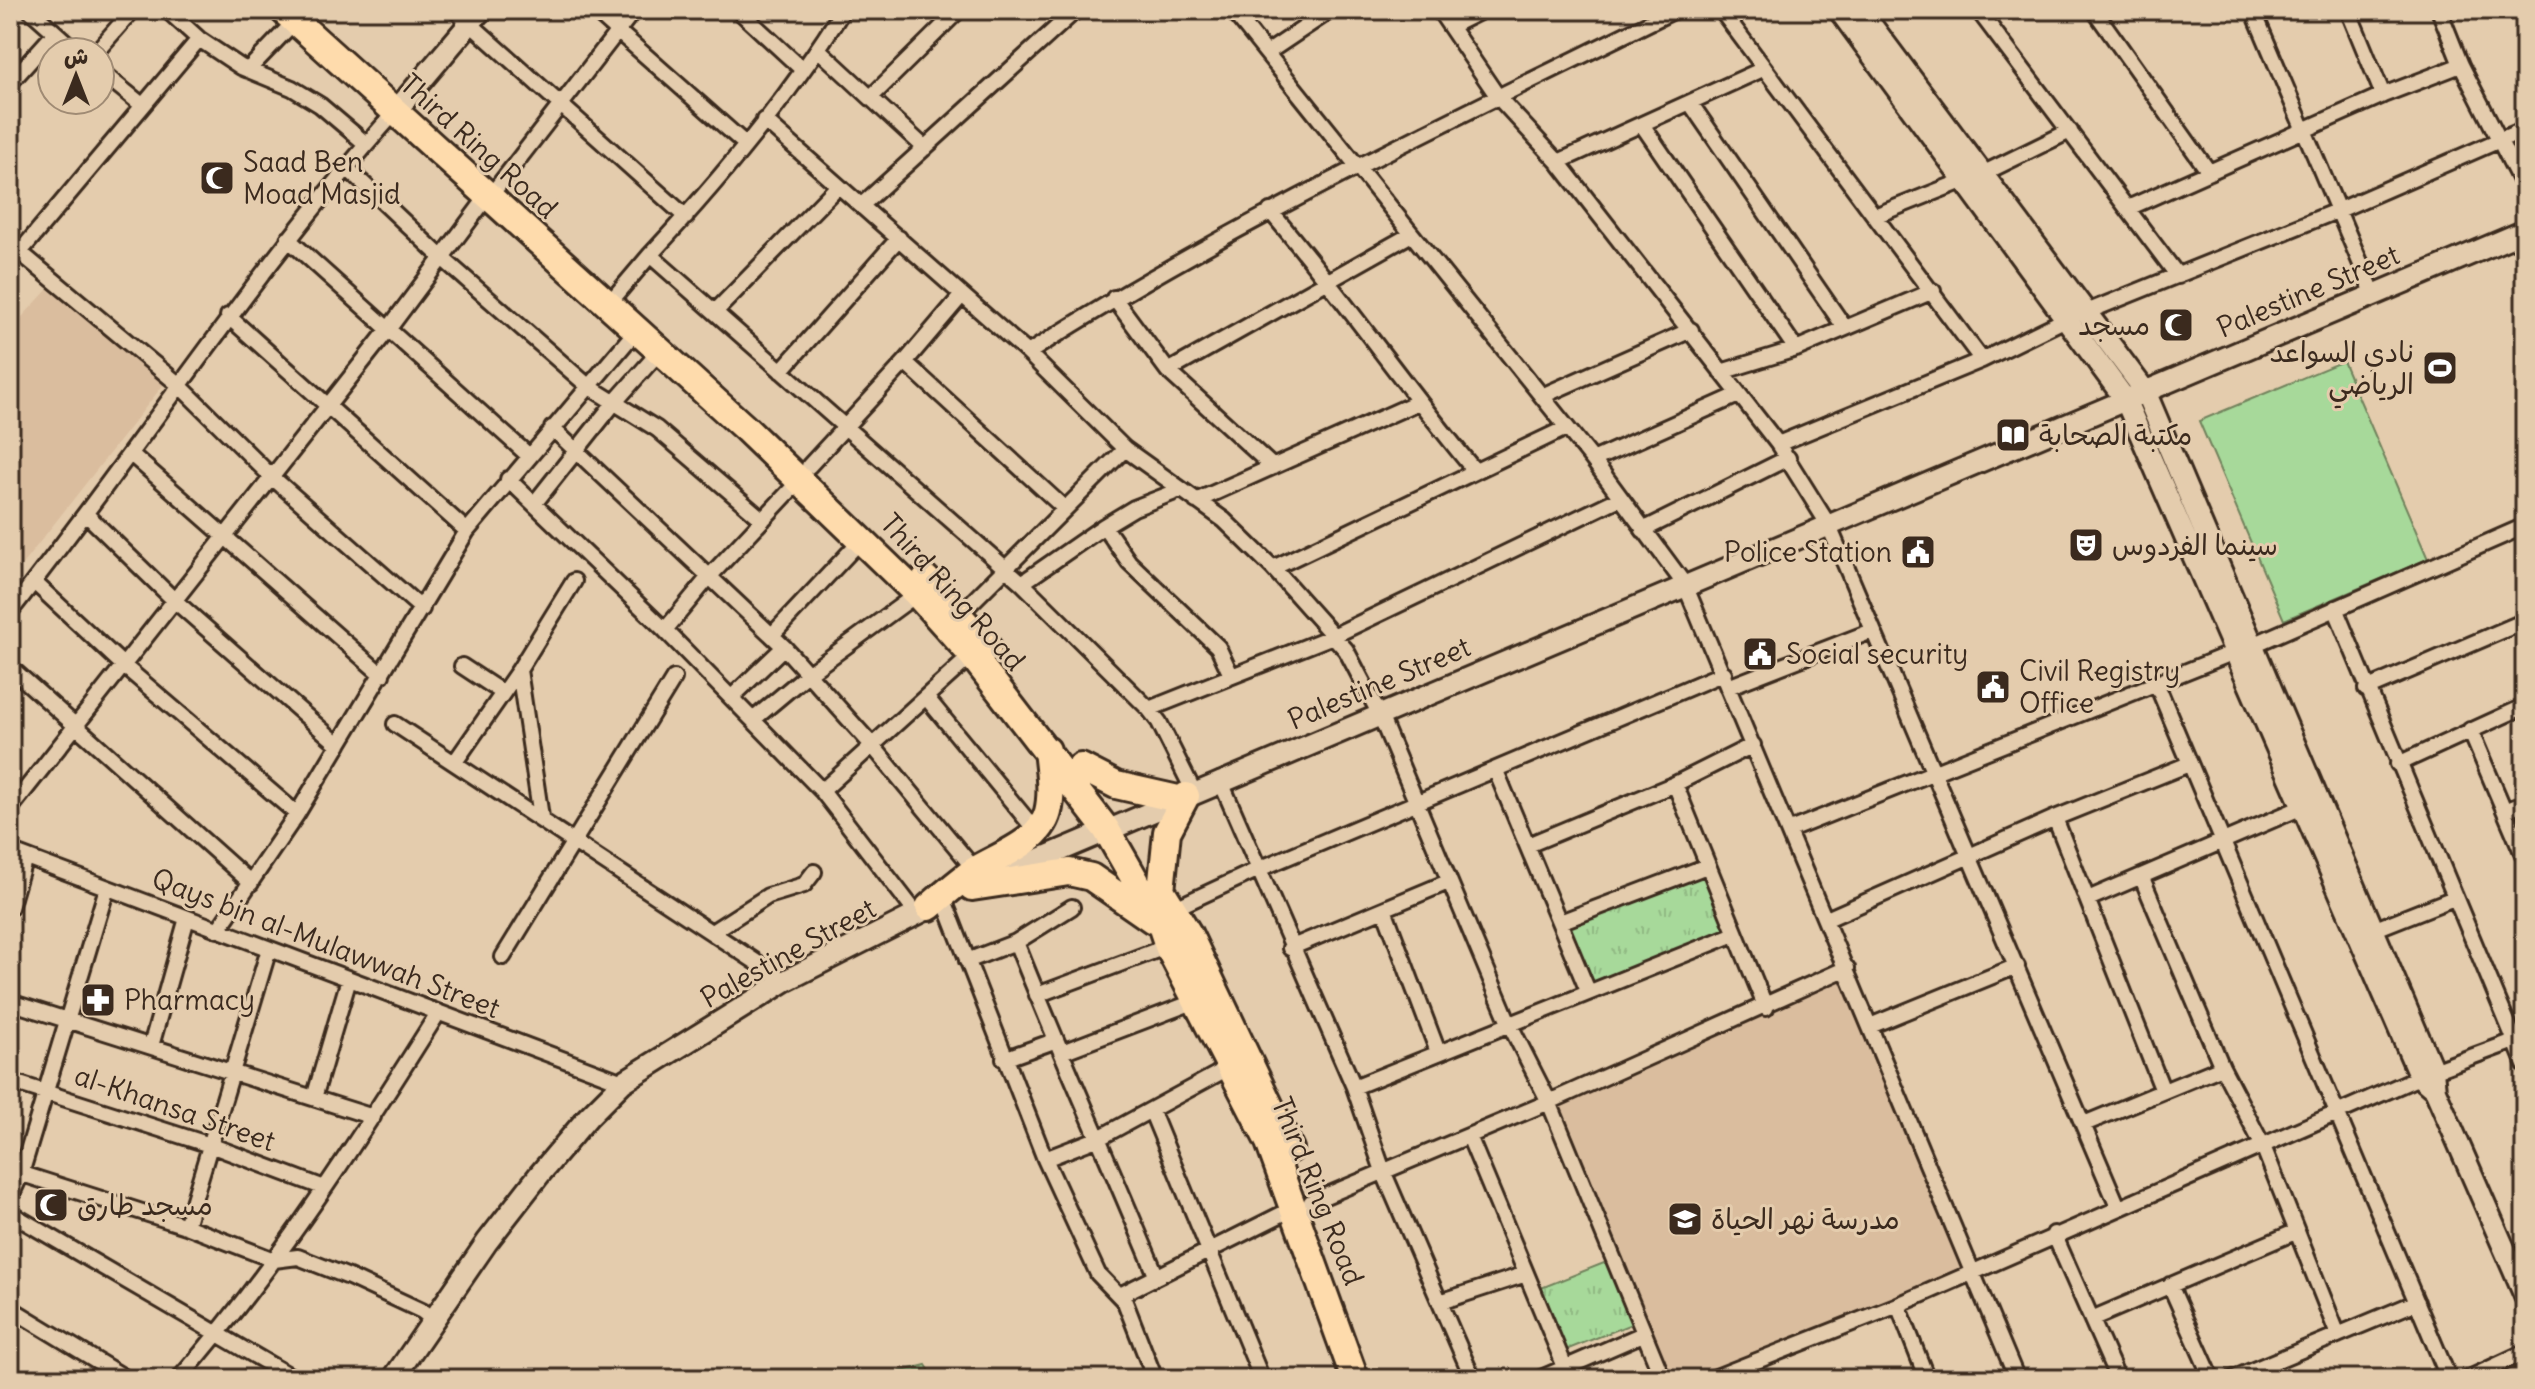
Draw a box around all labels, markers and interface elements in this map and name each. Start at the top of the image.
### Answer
north arrow [36,36,116,116]
text: ش [64,42,88,70]
street label: Third Ring Road [393,66,565,226]
place label: Saad Ben Moad Masjid [243,144,400,212]
mosque icon: Saad Ben Moad Masjid [198,159,236,197]
street label: Palestine Street [2211,236,2405,346]
mosque icon: مسجد [2157,306,2195,344]
place label: مسجد [2078,307,2150,343]
place label: نادي السواعد الرياضي [2269,334,2414,409]
sports icon: نادي السواعد الرياضي [2421,349,2459,387]
library icon: مكتبة الصحابة [1994,416,2032,454]
place label: مكتبة الصحابة [2039,417,2192,453]
street label: Third Ring Road [873,506,1033,678]
theatre icon: سينما الفردوس [2067,526,2105,564]
place label: سينما الفردوس [2112,527,2278,563]
public building icon: Police Station [1899,533,1937,571]
place label: Police Station [1724,534,1892,570]
street label: Palestine Street [1282,628,1476,738]
public building icon: Social security [1741,635,1779,673]
place label: Social security [1786,636,1968,672]
place label: Civil Registry Office [2019,653,2180,721]
public building icon: Civil Registry Office [1974,668,2012,706]
street label: Qays bin al-Mulawwah Street [147,860,505,1026]
street label: Palestine Street [694,890,882,1016]
pharmacy icon: Pharmacy [79,981,117,1019]
place label: Pharmacy [124,982,255,1018]
street label: al-Khansa Street [70,1057,280,1159]
street label: Third Ring Road [1264,1092,1372,1290]
mosque icon: مسجد طارق [32,1186,70,1224]
place label: مسجد طارق [77,1187,213,1223]
school or university icon: مدرسة نهر الحياة [1666,1200,1704,1238]
place label: مدرسة نهر الحياة [1711,1201,1900,1237]

